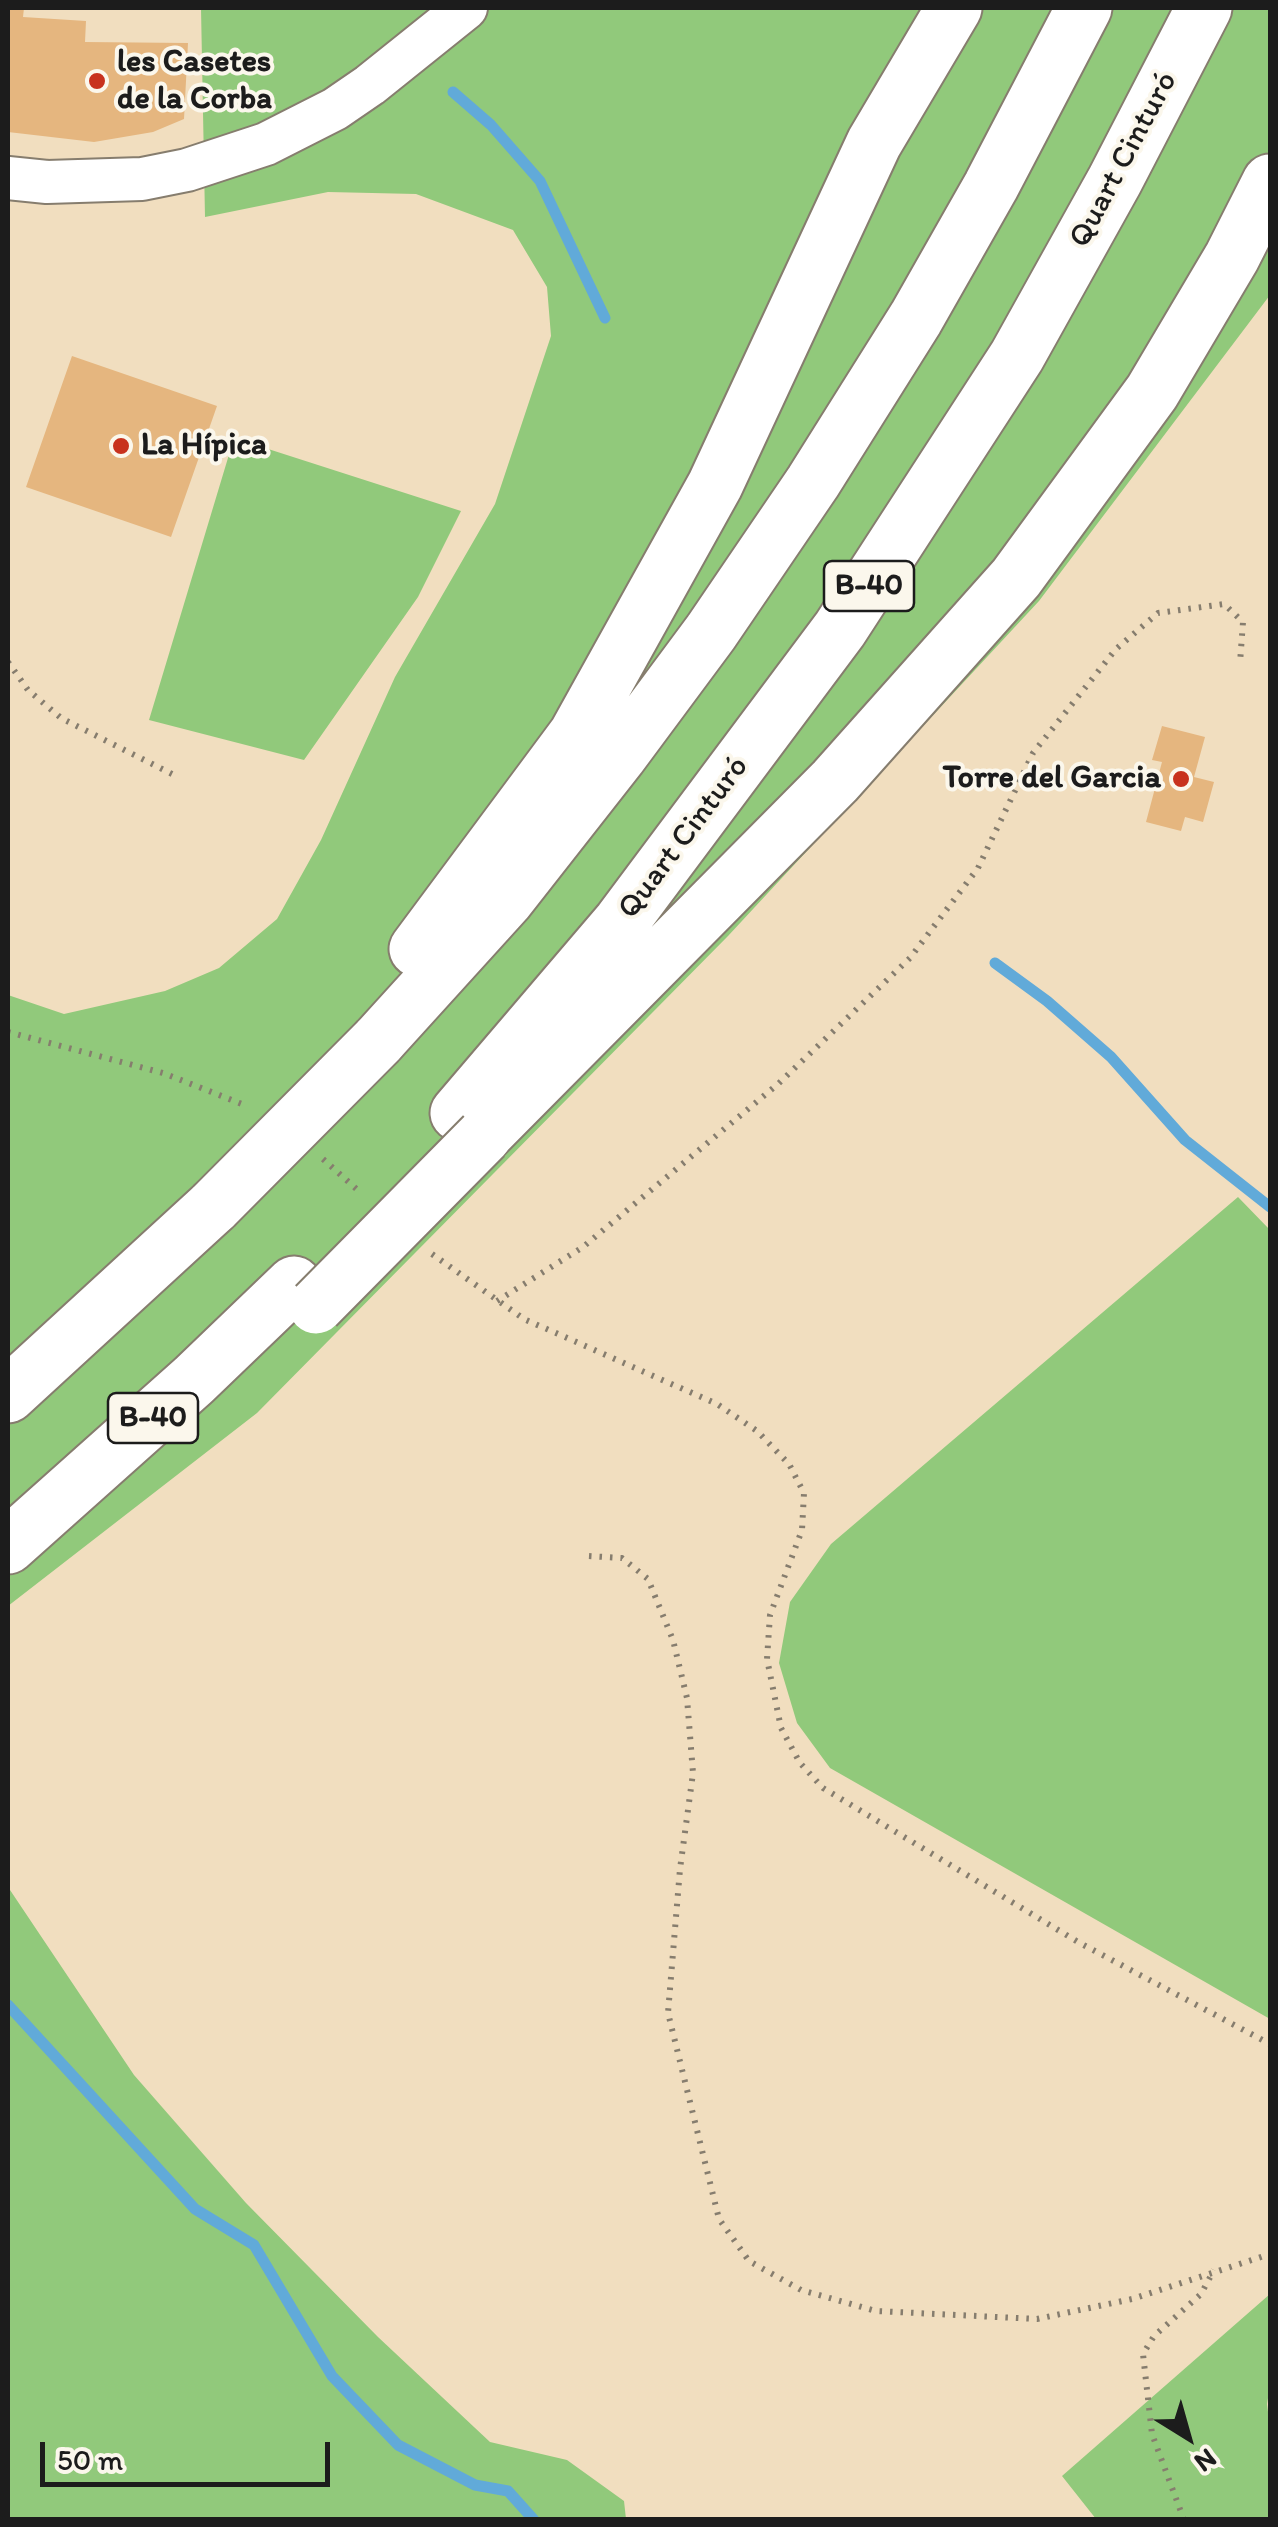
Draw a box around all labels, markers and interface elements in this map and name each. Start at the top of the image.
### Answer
place label: les Casetes de la Corba [117,44,272,119]
street label: Quart Cinturó [1062,65,1186,255]
marker: les Casetes de la Corba [86,70,108,92]
place label: La Hípica [141,427,267,465]
marker: La Hípica [110,435,132,457]
road number: B-40 [824,561,914,611]
street label: Quart Cinturó [610,749,758,927]
place label: Torre del Garcia [943,760,1161,798]
marker: Torre del Garcia [1170,768,1192,790]
road number: B-40 [108,1393,198,1443]
north arrow [1138,2387,1238,2487]
scale bar [45,2422,335,2484]
text: 50 m [57,2441,123,2478]
text: N [1188,2442,1224,2480]

